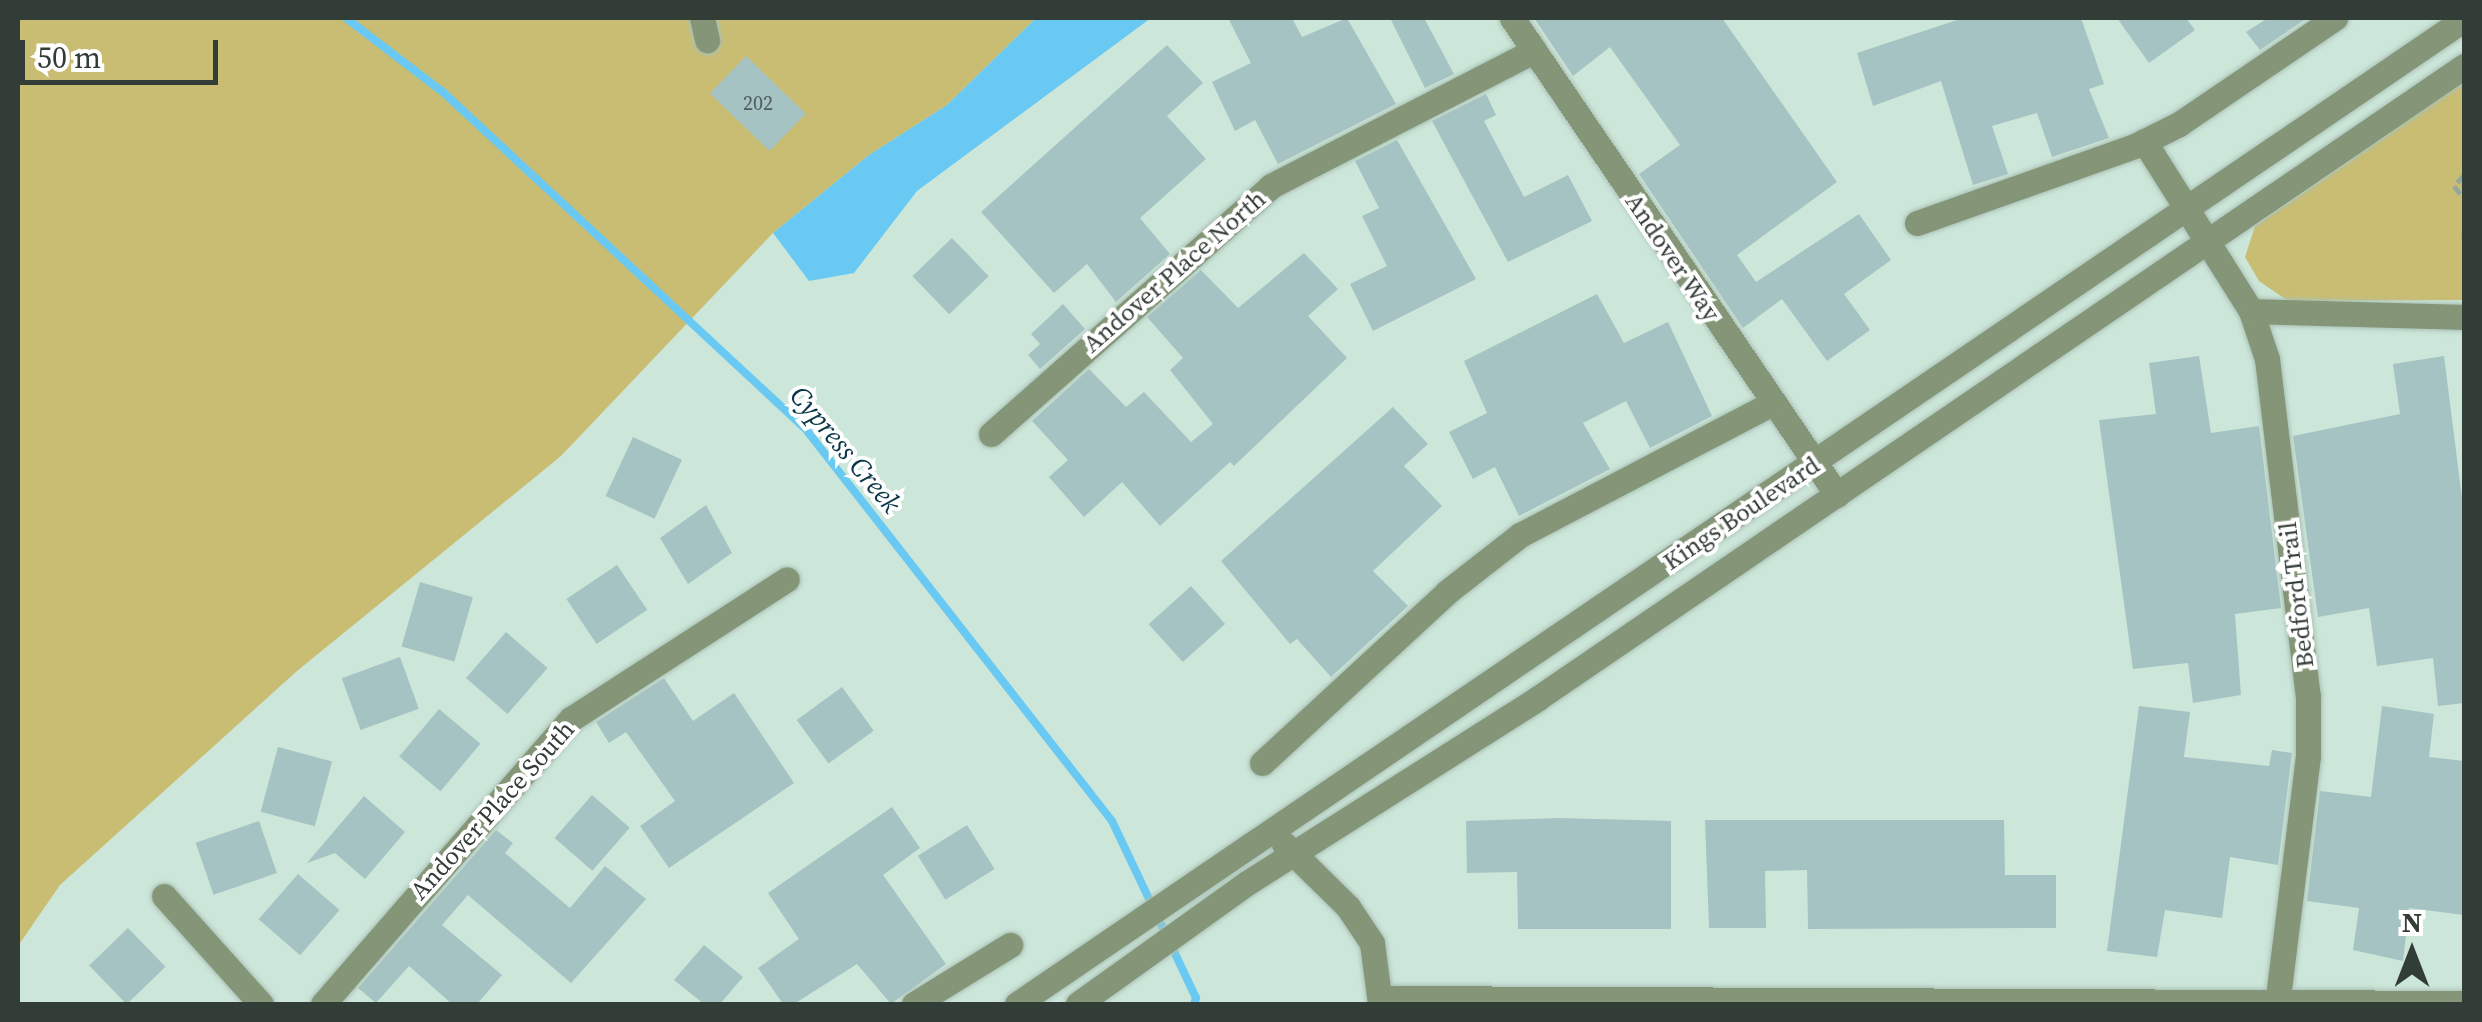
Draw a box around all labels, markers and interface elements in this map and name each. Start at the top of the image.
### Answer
scale bar [25,20,222,82]
text: 50 m [37,37,101,78]
house number: 202 [743,91,773,115]
street label: Andover Place North [1076,183,1272,359]
street label: Andover Way [1619,187,1727,327]
water label: Cypress Creek [783,379,909,519]
street label: Kings Boulevard [1657,450,1825,576]
street label: Bedford Trail [2272,520,2320,670]
street label: Andover Place South [404,714,580,906]
north arrow [2362,902,2462,1002]
text: N [2402,903,2422,941]

